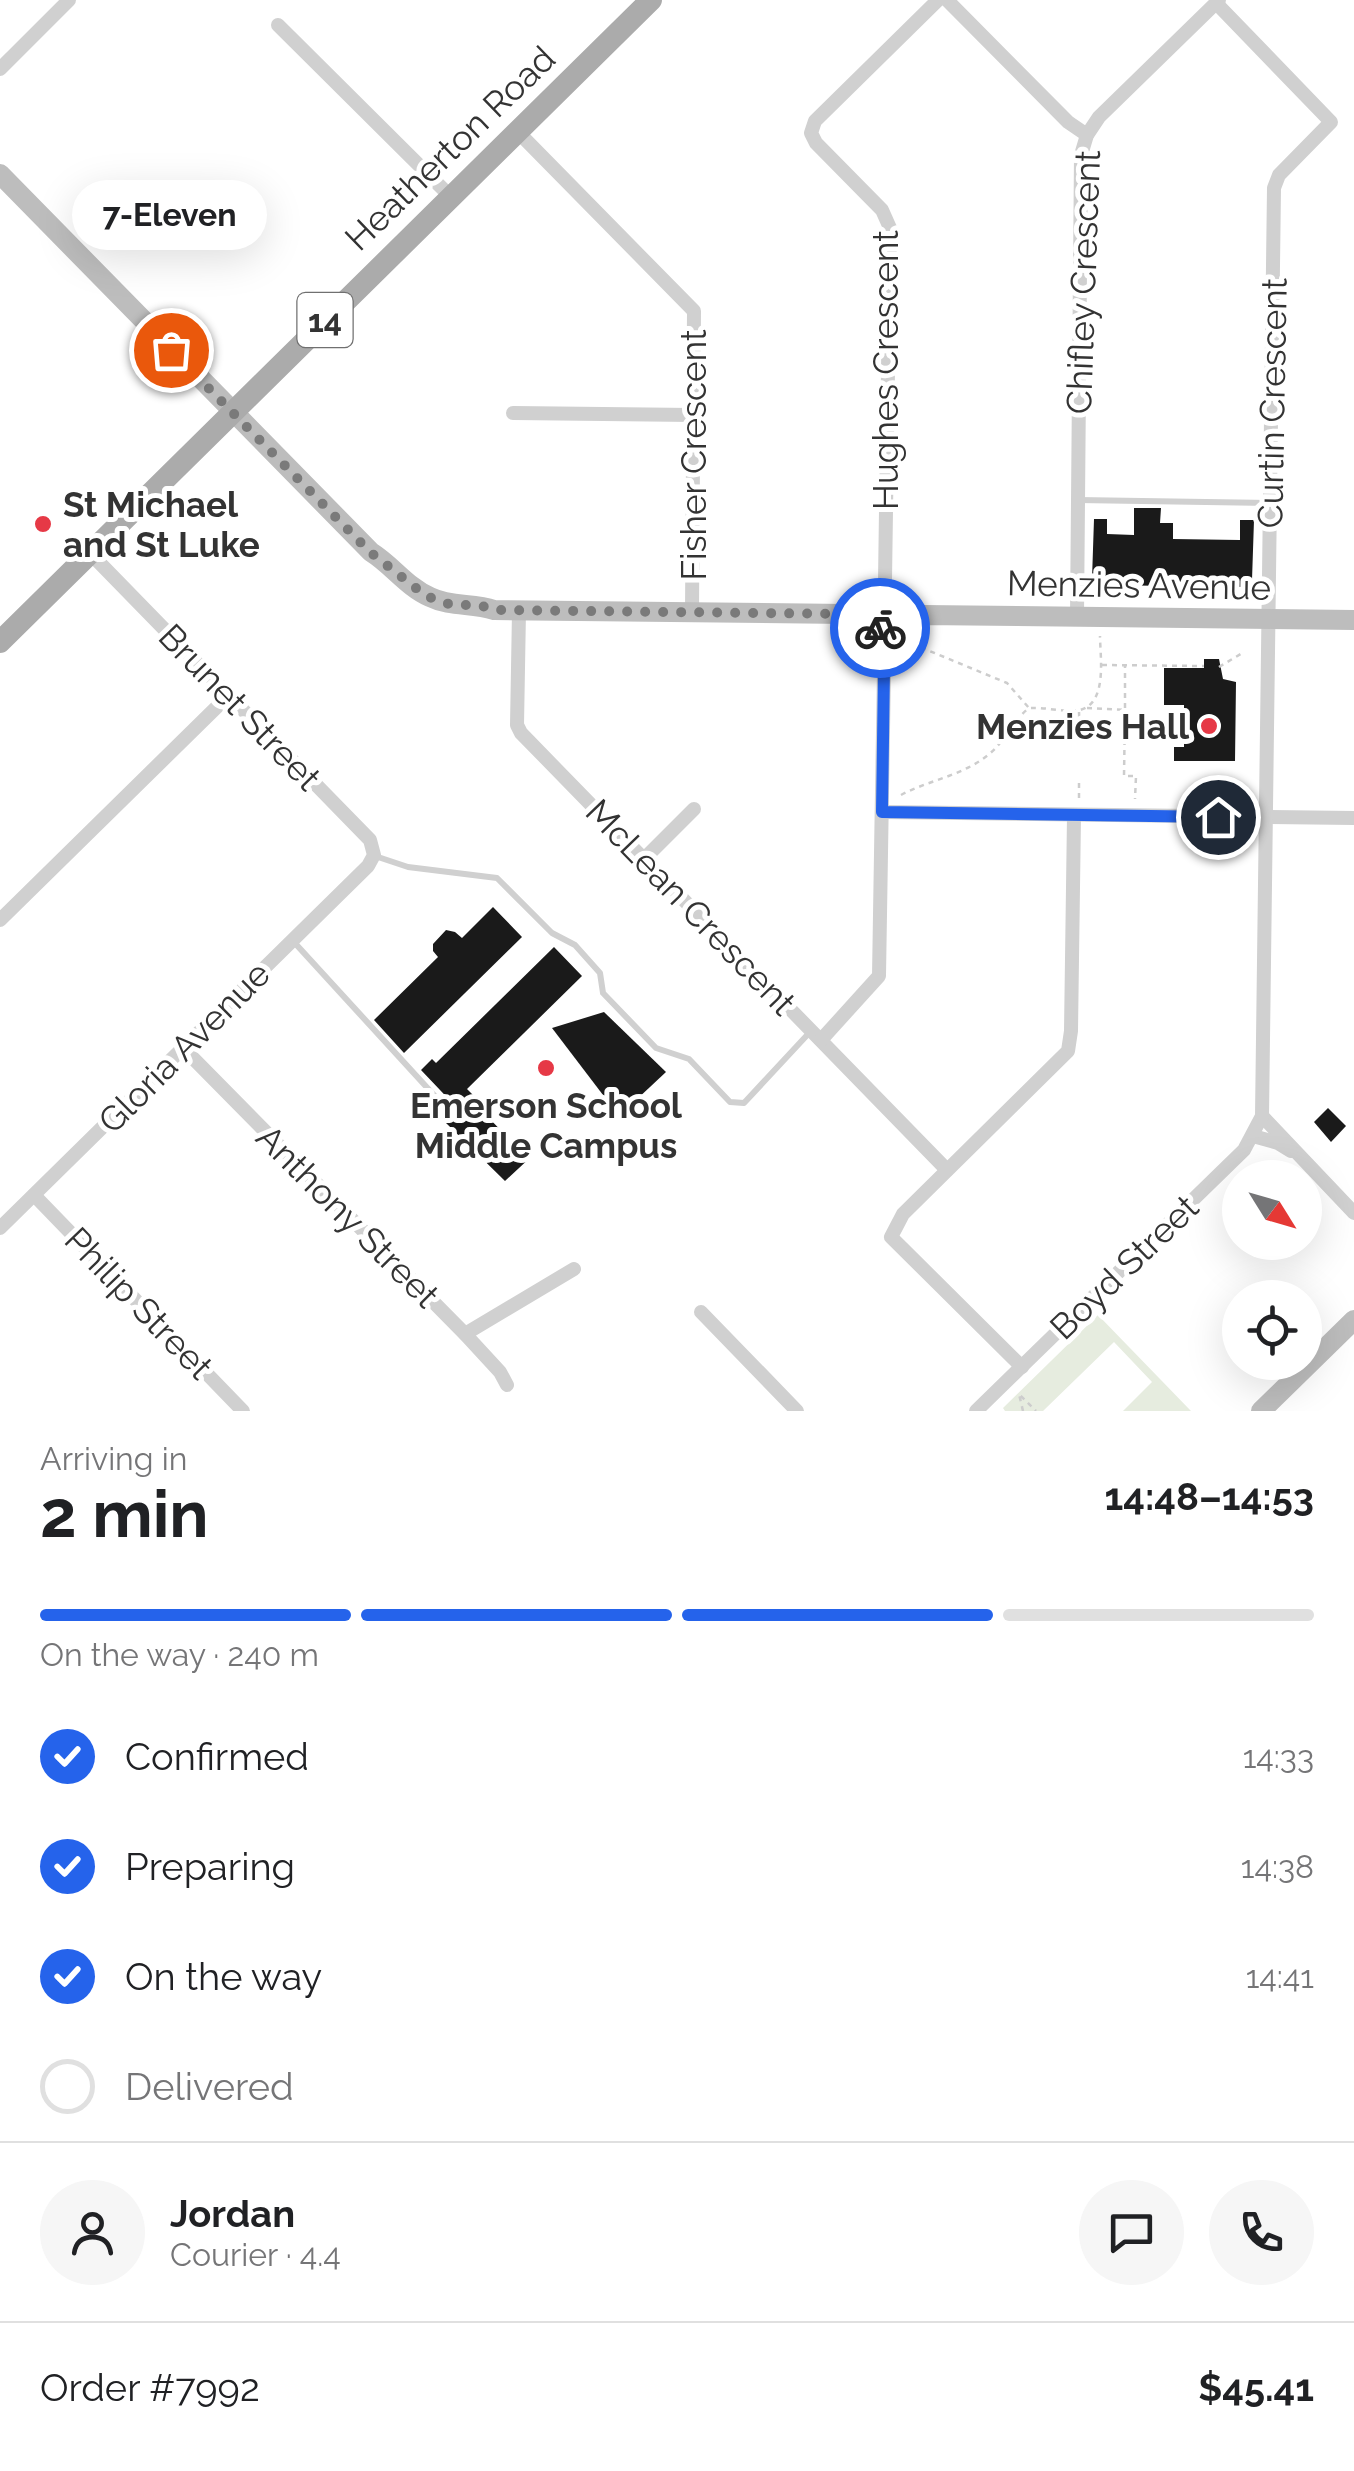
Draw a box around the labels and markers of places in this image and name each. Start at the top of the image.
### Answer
callout: 7-Eleven [74,180,268,250]
pin [129,308,214,393]
place label: St Michael and St Luke [63,484,260,565]
marker: St Michael and St Luke [32,513,54,535]
place label: Menzies Hall [976,706,1190,747]
marker: Menzies Hall [1198,715,1220,737]
pin [1176,775,1261,860]
marker: Emerson School Middle Campus [535,1057,557,1079]
place label: Emerson School Middle Campus [410,1085,683,1166]

